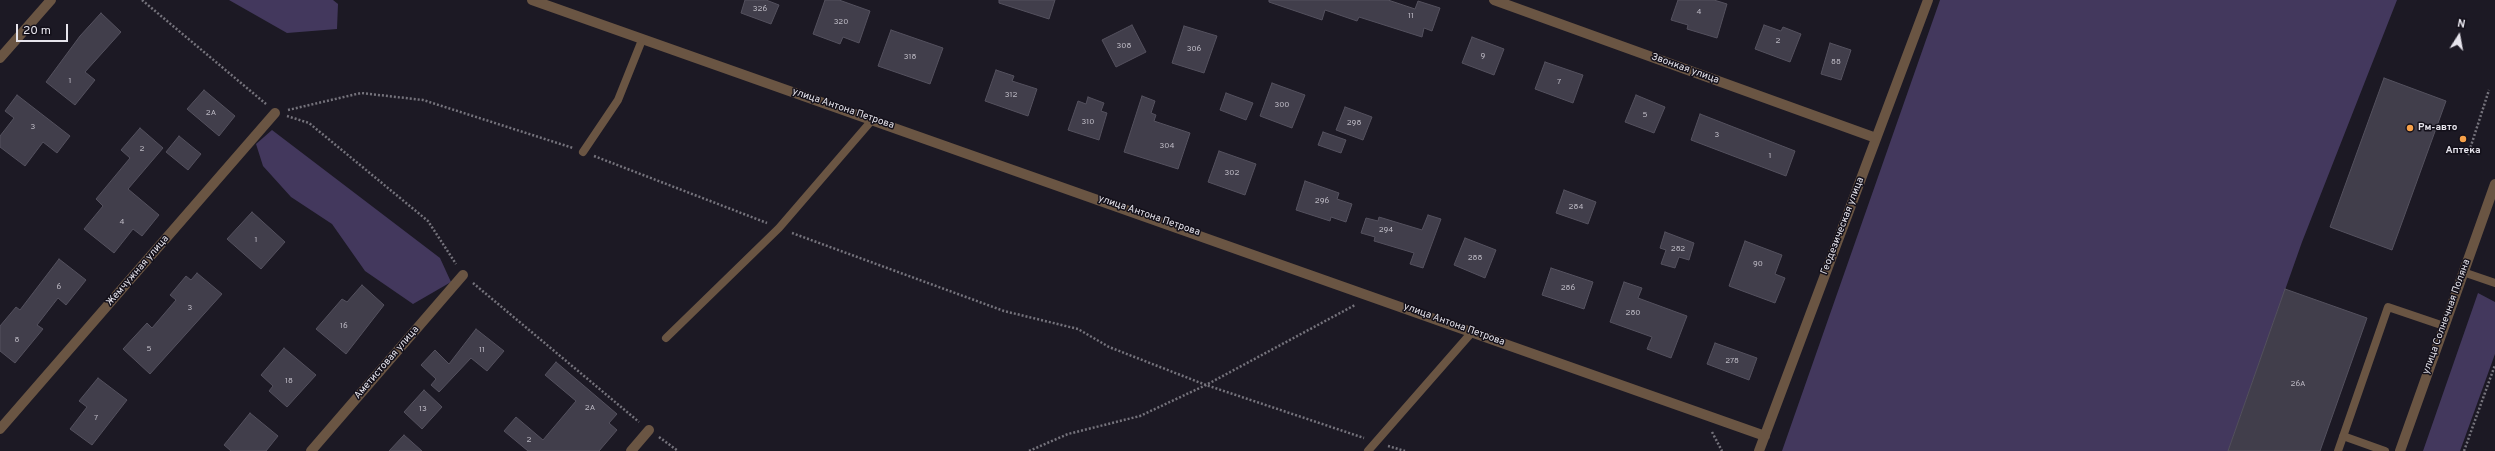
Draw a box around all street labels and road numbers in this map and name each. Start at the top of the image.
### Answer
street label: Звонкая улица [1649,51,1721,87]
street label: улица Антона Петрова [791,86,895,132]
street label: Геодезическая улица [1819,176,1867,276]
street label: улица Антона Петрова [1097,193,1201,239]
street label: Жемчужная улица [104,233,172,309]
street label: улица Солнечная Поляна [2421,258,2473,376]
street label: улица Антона Петрова [1402,301,1506,349]
street label: Аметистовая улица [352,324,422,402]

